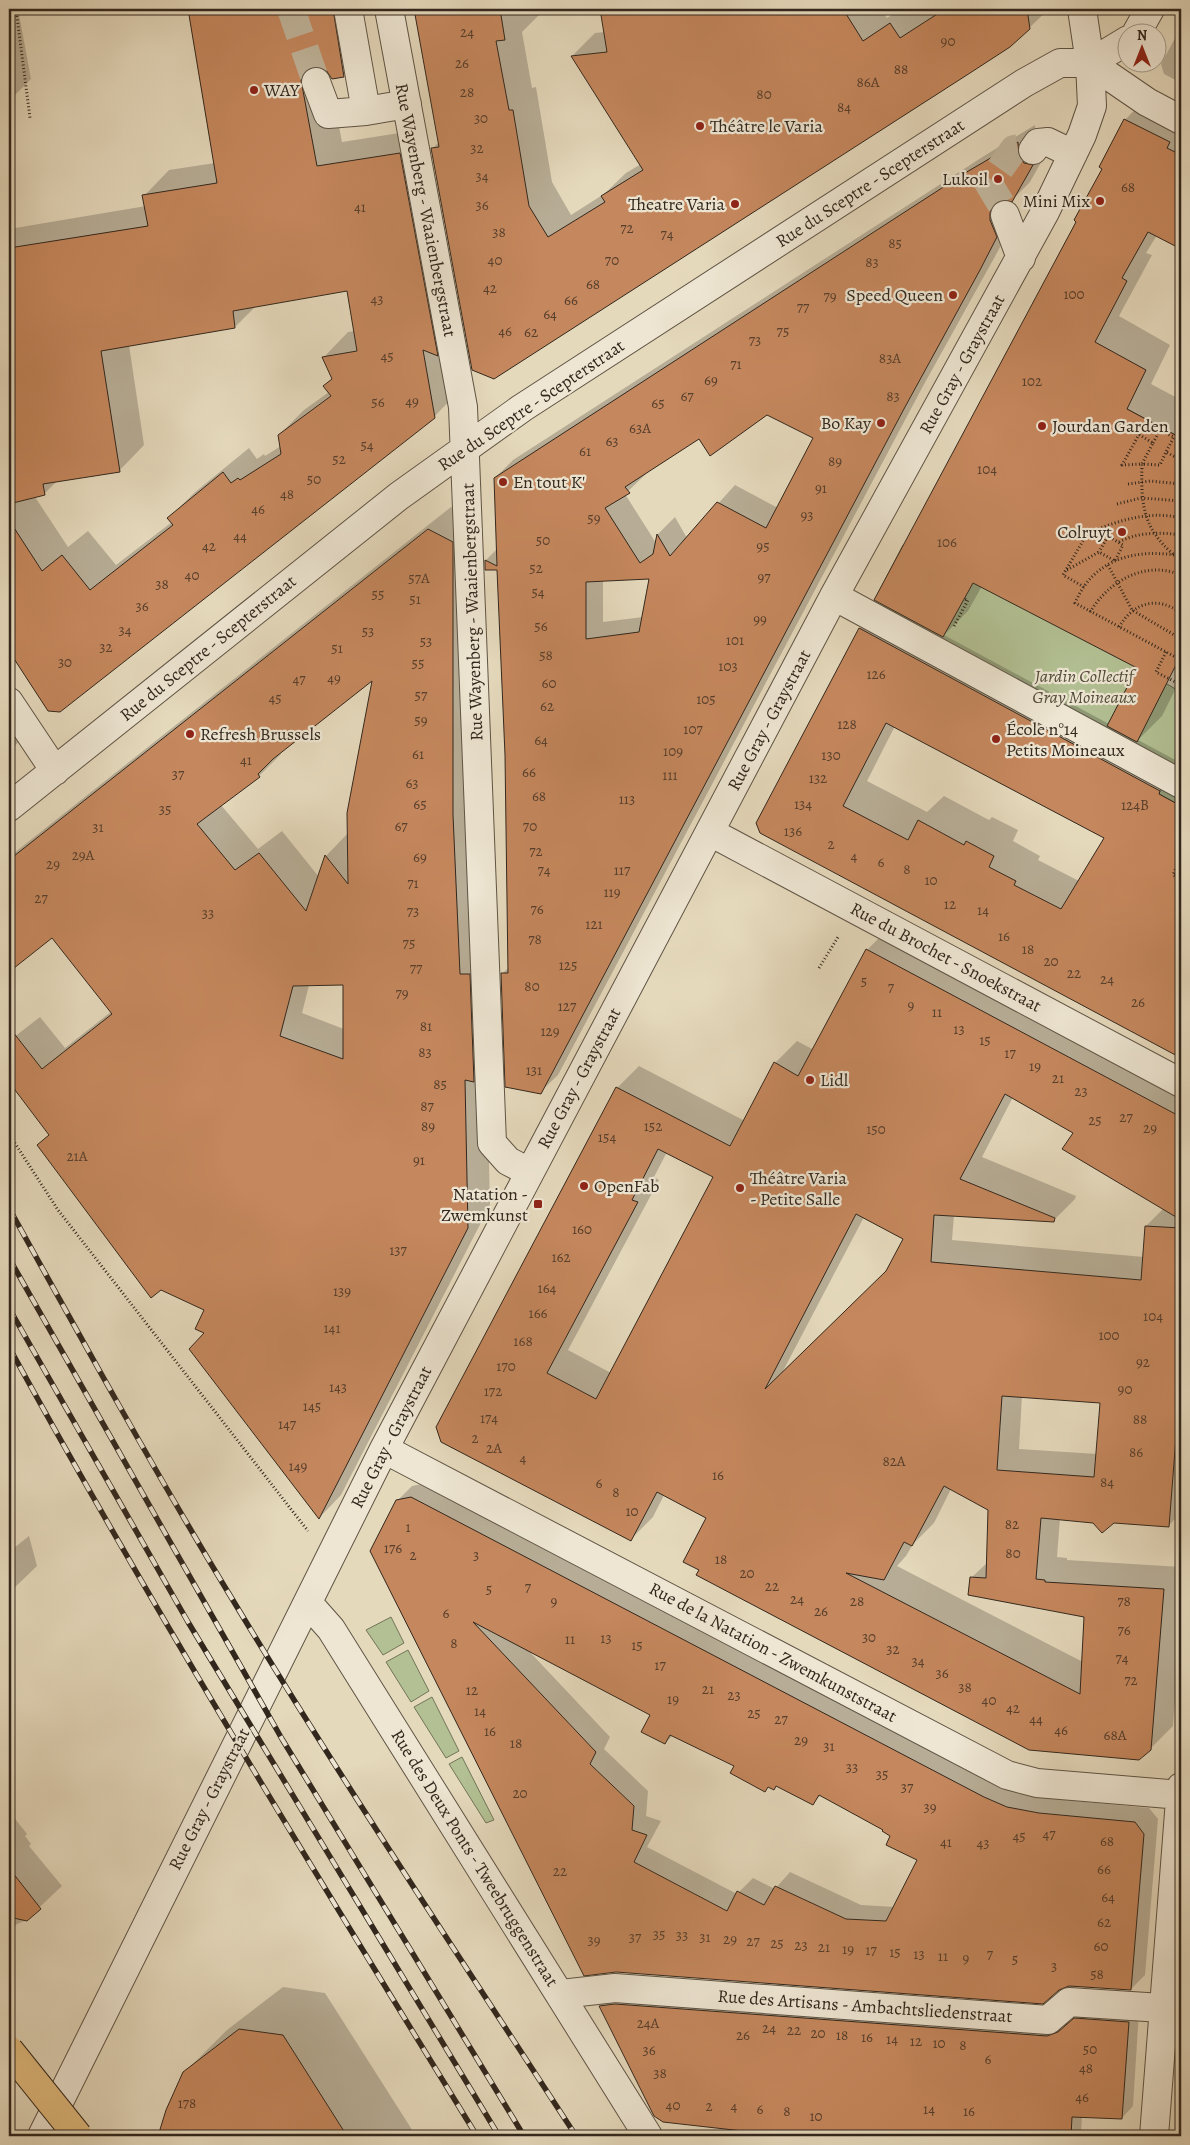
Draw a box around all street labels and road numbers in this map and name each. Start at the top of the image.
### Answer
street label: Rue Wayenberg - Waaienbergstraat [390,81,462,339]
street label: Rue du Sceptre - Scepterstraat [771,113,969,253]
street label: Rue Gray - Graystraat [914,290,1010,438]
street label: Rue du Sceptre - Scepterstraat [433,333,629,477]
street label: Rue Wayenberg - Waaienbergstraat [456,483,488,741]
street label: Rue du Sceptre - Scepterstraat [115,569,301,727]
street label: Rue Gray - Graystraat [722,645,816,795]
street label: Rue du Brochet - Snoekstraat [846,896,1046,1018]
street label: Rue Gray - Graystraat [532,1003,626,1153]
street label: Rue Gray - Graystraat [345,1362,437,1512]
street label: Rue de la Natation - Zwemkunststraat [645,1576,901,1728]
street label: Rue Gray - Graystraat [163,1724,255,1874]
street label: Rue des Deux Ponts - Tweebruggenstraat [386,1725,564,1991]
street label: Rue des Artisans - Ambachtsliedenstraat [717,1984,1013,2028]

